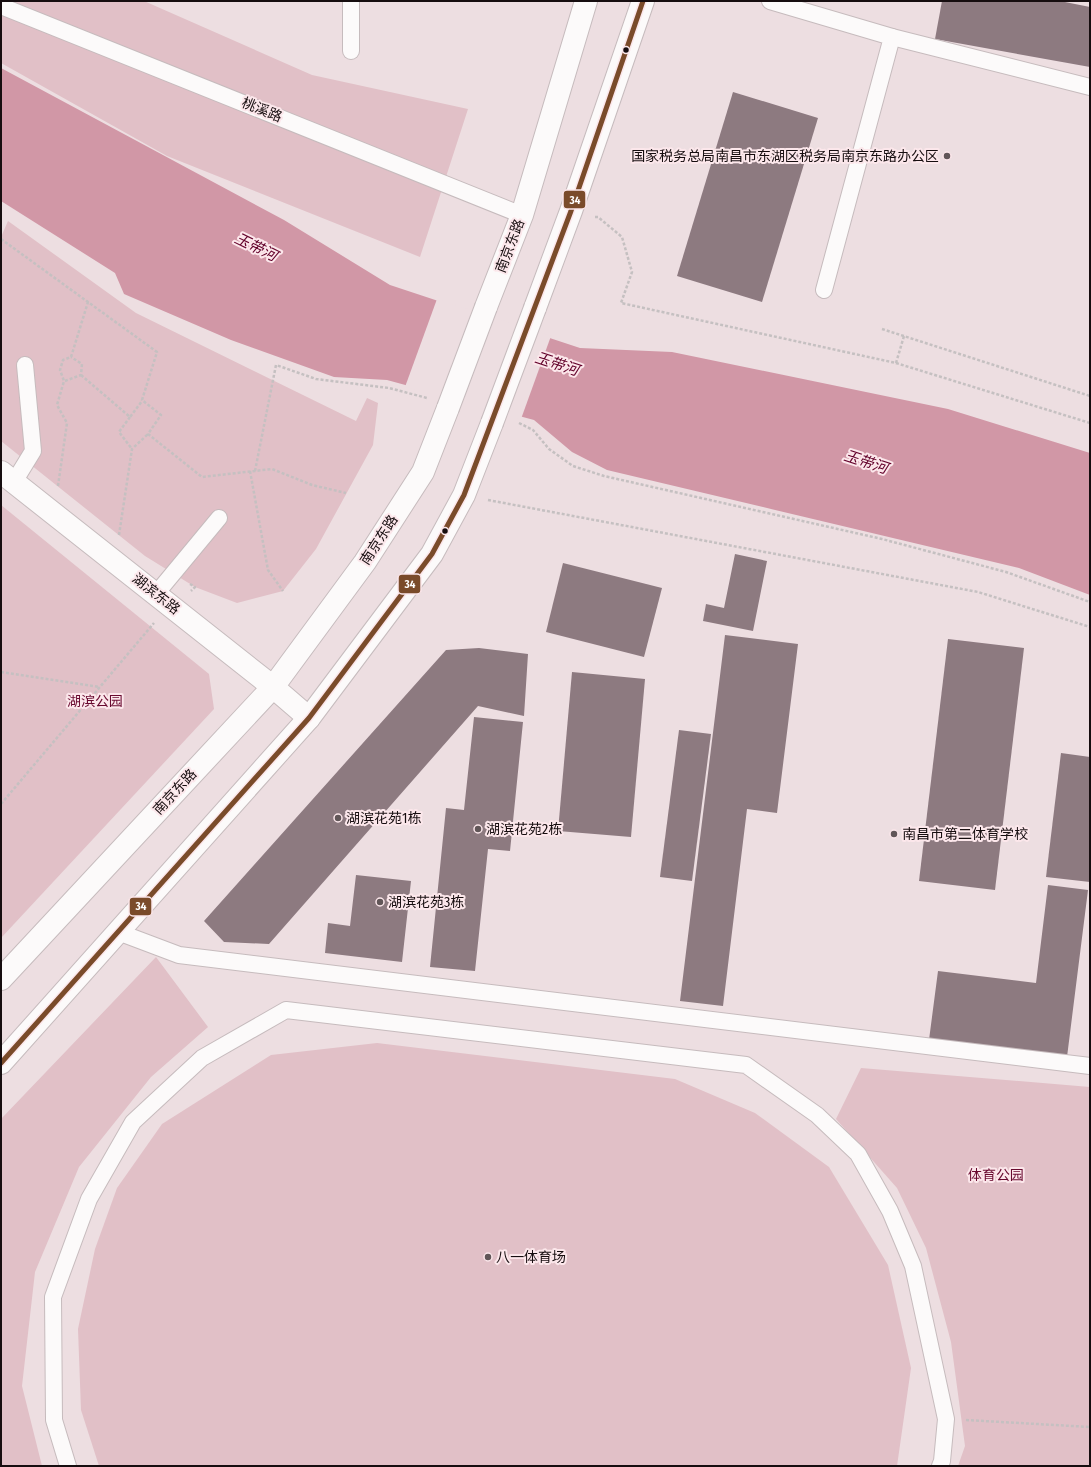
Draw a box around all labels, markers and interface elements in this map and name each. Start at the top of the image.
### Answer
unlabelled marker [621,45,631,55]
street label: 桃溪路 [239,94,285,126]
place label: 国家税务总局南昌市东湖区税务局南京东路办公区 [631,148,939,165]
marker: 国家税务总局南昌市东湖区税务局南京东路办公区 [942,151,952,161]
line badge: 34 [563,190,586,209]
text: 34 [569,194,581,207]
street label: 南京东路 [492,217,528,275]
water label: 玉带河 [232,229,283,266]
water label: 玉带河 [533,348,584,380]
water label: 玉带河 [842,446,893,478]
street label: 南京东路 [357,512,401,568]
unlabelled marker [440,526,450,536]
street label: 湖滨东路 [129,570,183,618]
line badge: 34 [398,574,421,594]
text: 34 [404,578,416,591]
park label: 湖滨公园 [67,693,123,710]
street label: 南京东路 [150,766,200,818]
place label: 湖滨花苑1栋 [346,810,421,827]
marker: 湖滨花苑1栋 [333,813,343,823]
place label: 湖滨花苑2栋 [486,821,562,838]
marker: 湖滨花苑2栋 [473,824,483,834]
place label: 南昌市第二体育学校 [902,826,1028,843]
marker: 南昌市第二体育学校 [889,829,899,839]
place label: 湖滨花苑3栋 [388,894,464,911]
line badge: 34 [129,897,152,916]
marker: 湖滨花苑3栋 [375,897,385,907]
text: 34 [135,900,147,913]
park label: 体育公园 [968,1167,1024,1184]
place label: 八一体育场 [496,1249,566,1266]
marker: 八一体育场 [483,1252,493,1262]

